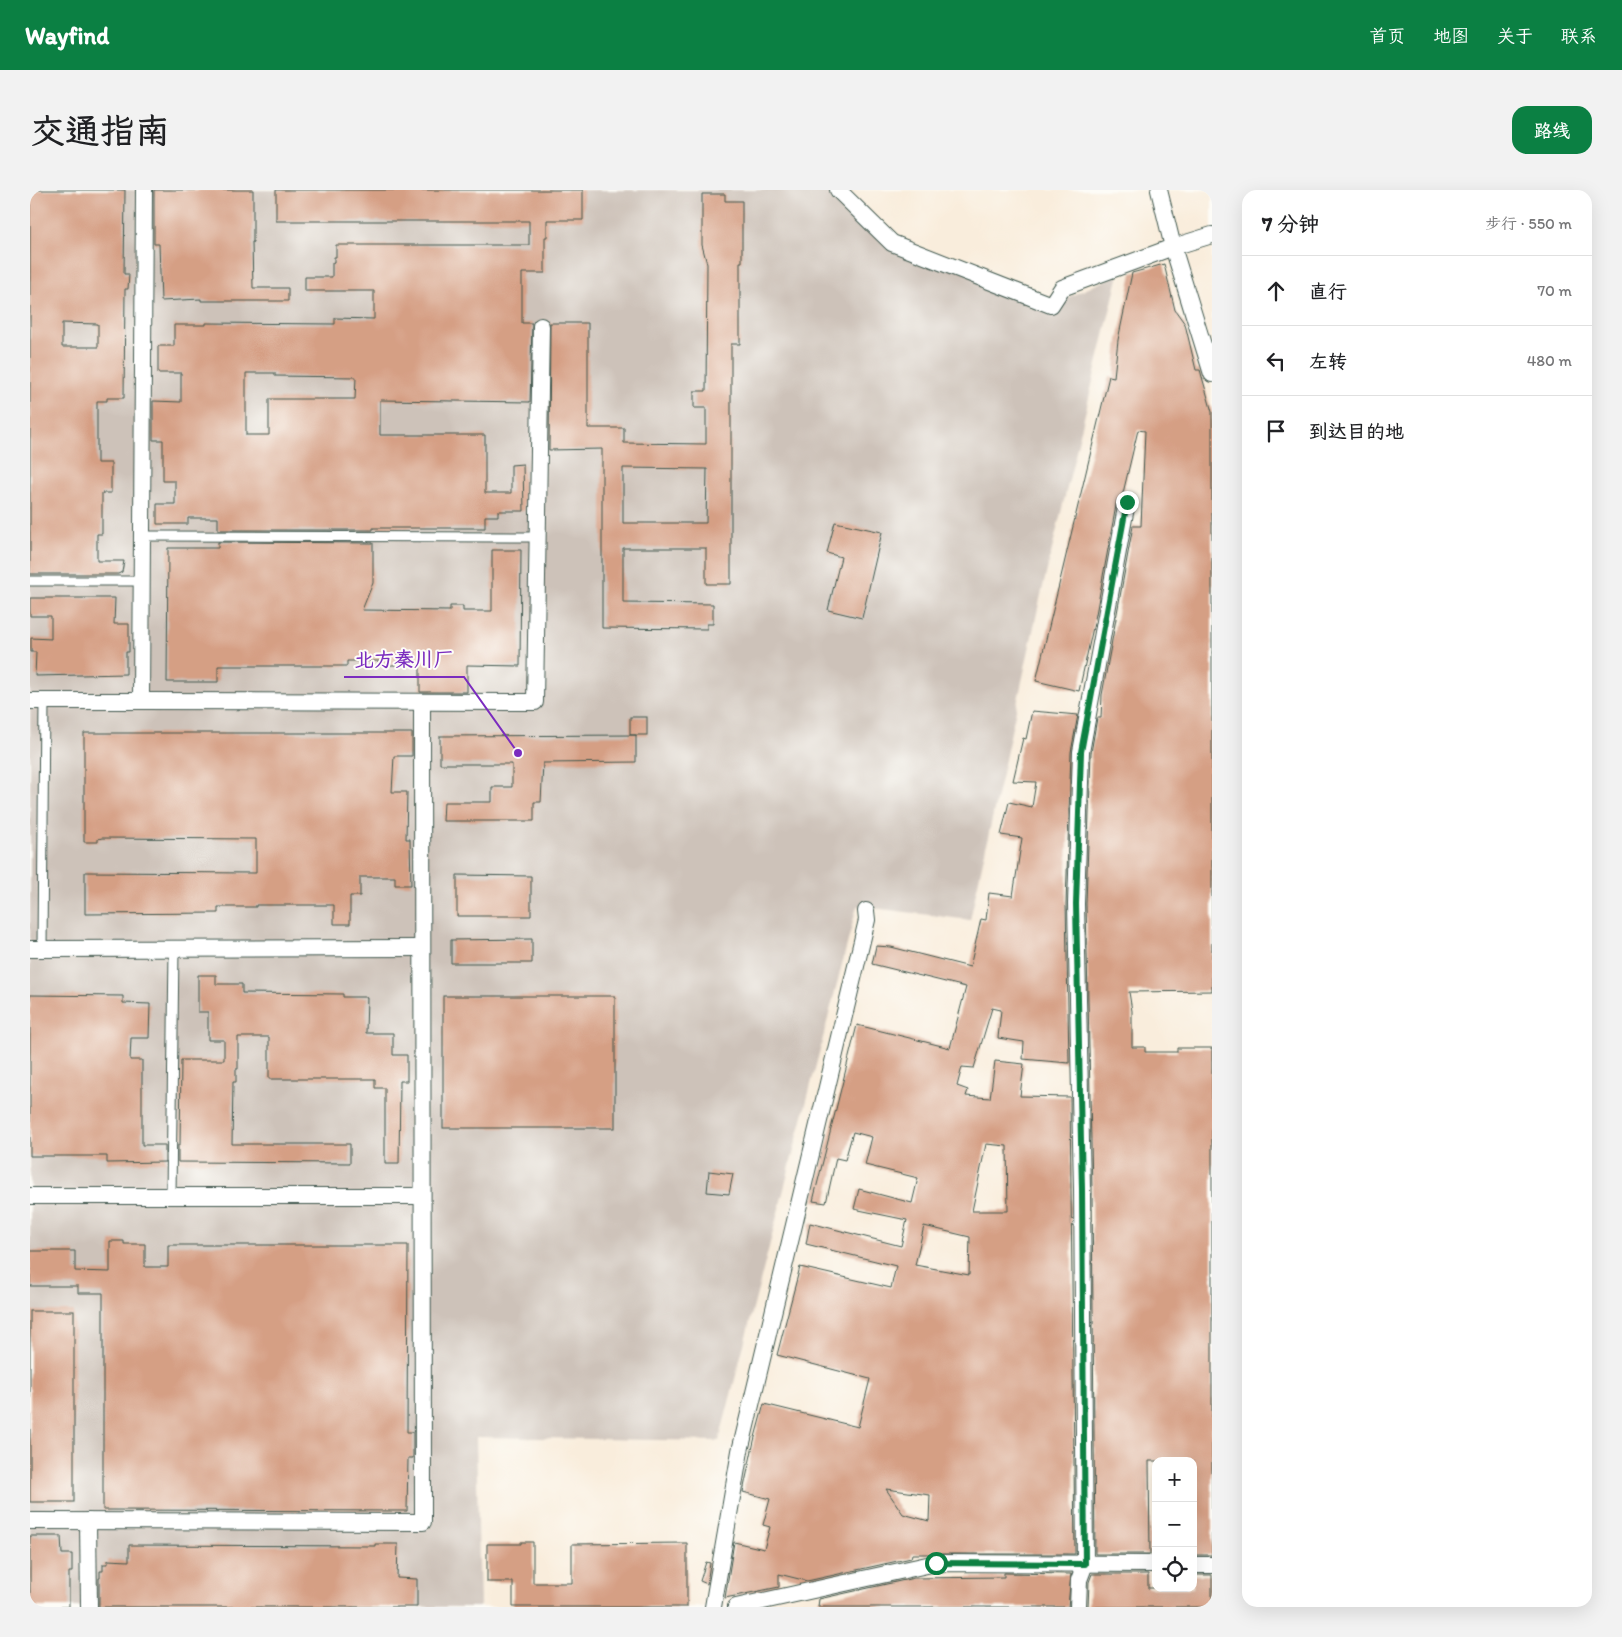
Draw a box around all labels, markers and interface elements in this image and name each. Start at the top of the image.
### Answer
text: Wayfind [25,21,109,50]
text: 首页 [1369,25,1405,47]
text: 地图 [1433,25,1469,47]
text: 关于 [1497,25,1533,47]
text: 联系 [1561,25,1597,47]
button: 路线 [1512,106,1592,154]
text: 交通指南 [30,110,170,152]
text: 7 分钟 [1262,211,1319,236]
text: 步行 · 550 m [1485,214,1572,233]
icon: ahead [1262,277,1290,305]
text: 直行 [1309,280,1347,303]
text: 70 m [1537,281,1572,300]
icon: left [1262,347,1290,375]
text: 左转 [1309,350,1347,373]
text: 480 m [1527,351,1572,370]
icon: arrive [1262,417,1290,445]
text: 到达目的地 [1309,420,1404,443]
route end [1116,491,1139,514]
callout: 北方秦川厂 [344,642,464,677]
text: 北方秦川厂 [354,647,454,671]
map controls [1152,1457,1197,1592]
button: + [1152,1457,1197,1502]
button: − [1152,1502,1197,1547]
button: locate [1152,1547,1197,1592]
route start [925,1552,948,1575]

